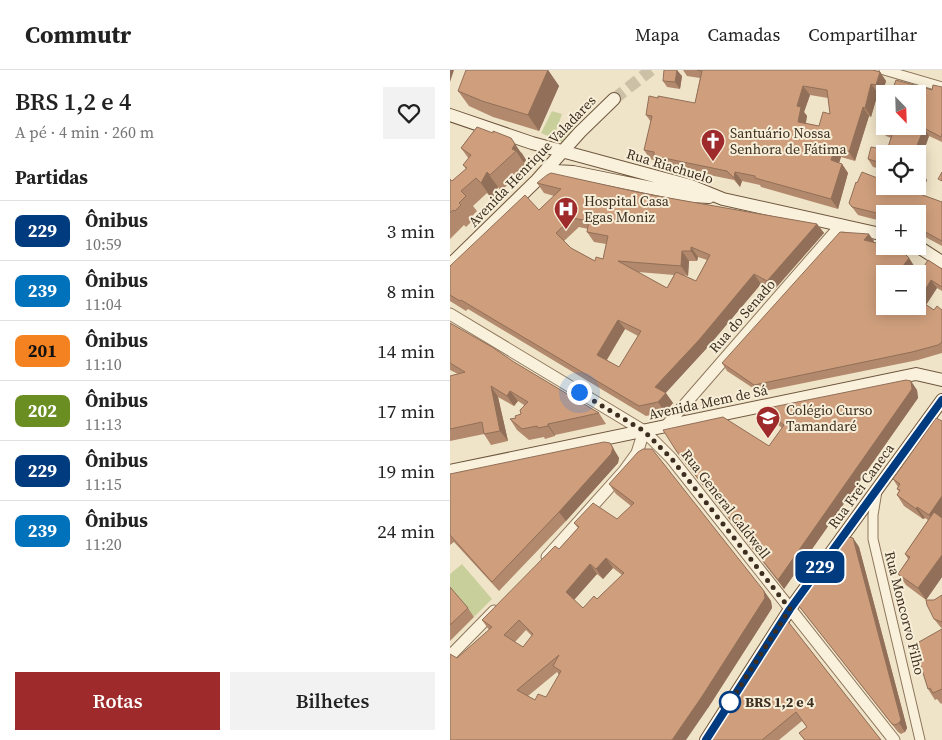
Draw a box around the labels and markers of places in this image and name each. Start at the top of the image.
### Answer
place label: Santuário Nossa Senhora de Fátima [730,123,847,159]
church icon: Santuário Nossa Senhora de Fátima [700,128,726,162]
place label: Hospital Casa Egas Moniz [584,191,670,227]
hospital icon: Hospital Casa Egas Moniz [553,196,579,230]
place label: Colégio Curso Tamandaré [786,400,873,436]
school or university icon: Colégio Curso Tamandaré [755,405,781,439]
marker: BRS 1,2 e 4 [719,691,741,713]
place label: BRS 1,2 e 4 [745,692,815,712]

